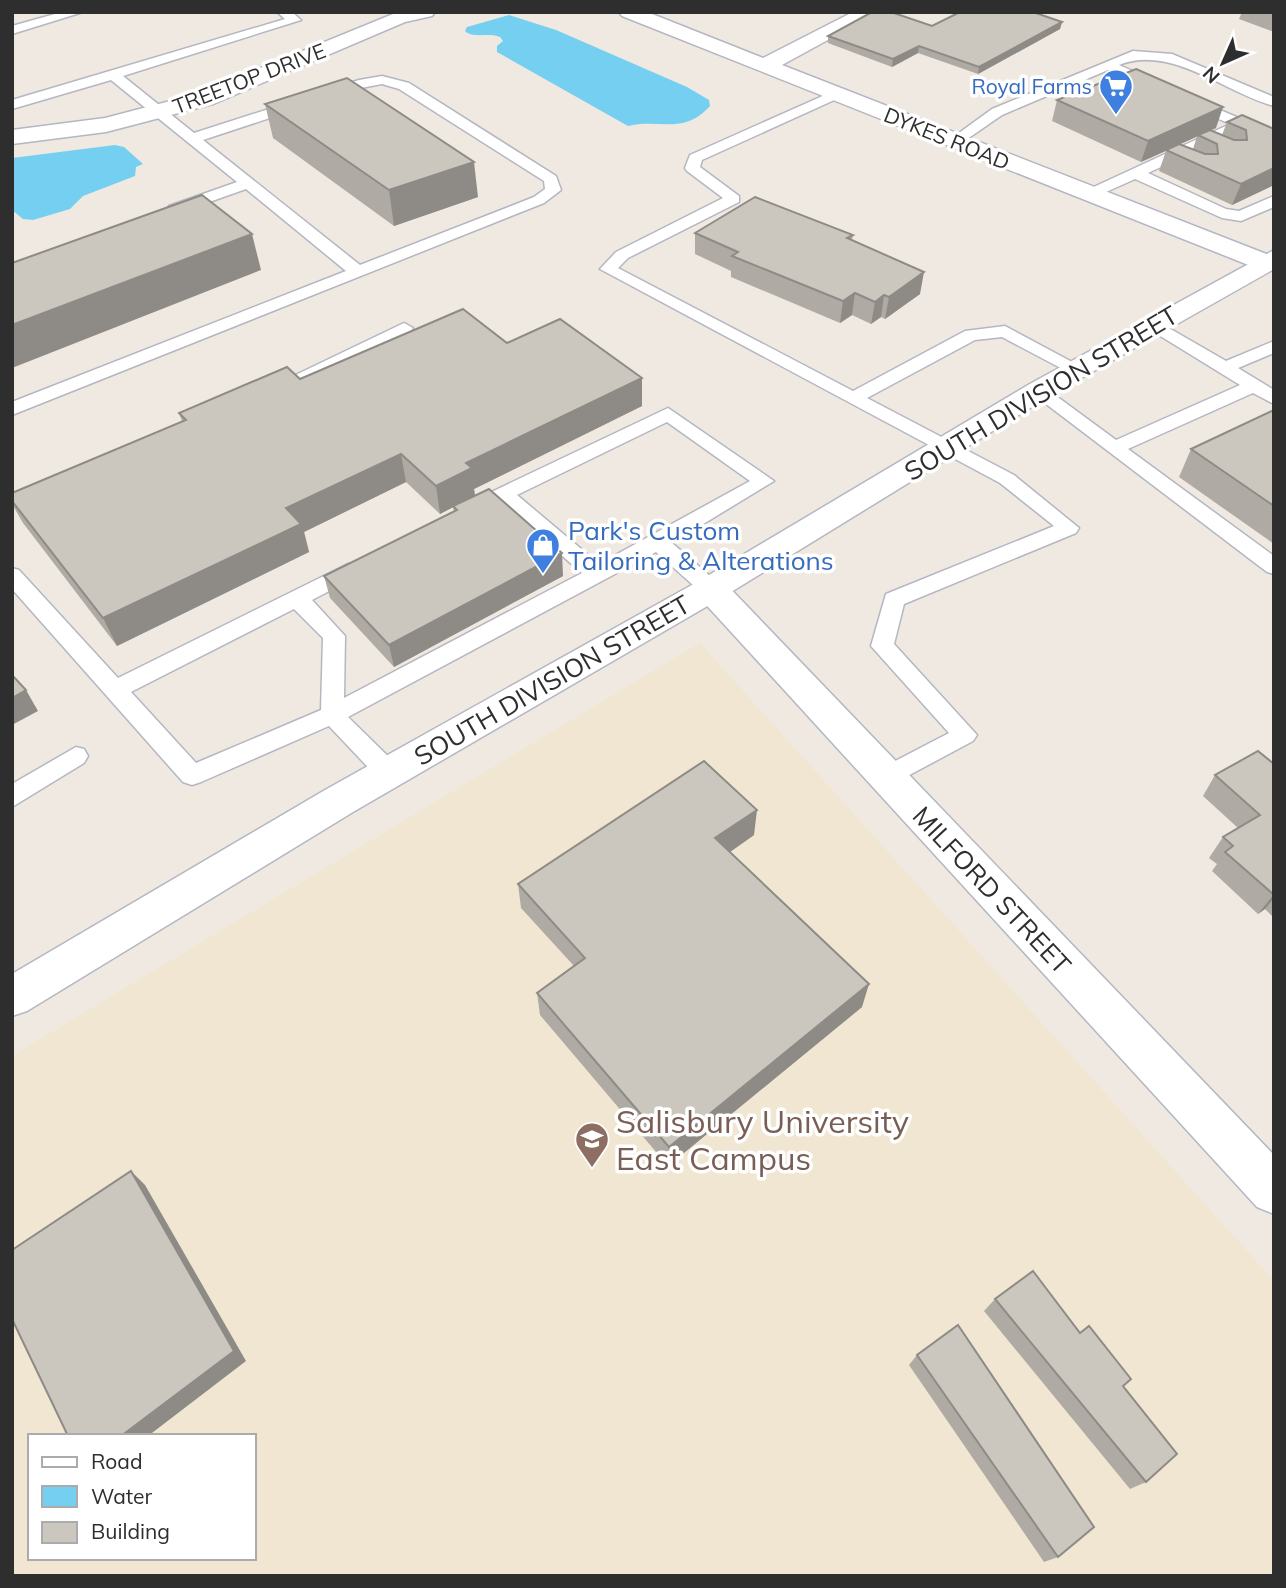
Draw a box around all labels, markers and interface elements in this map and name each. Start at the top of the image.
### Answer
north arrow [1188,28,1258,98]
street label: TREETOP DRIVE [169,37,329,119]
text: N [1197,61,1225,89]
supermarket icon: Royal Farms [1097,67,1135,116]
place label: Royal Farms [971,73,1092,99]
street label: DYKES ROAD [880,101,1014,175]
street label: SOUTH DIVISION STREET [898,298,1184,488]
place label: Park's Custom Tailoring & Alterations [568,514,834,577]
shop icon: Park's Custom Tailoring & Alterations [524,526,562,575]
street label: SOUTH DIVISION STREET [408,587,696,773]
street label: MILFORD STREET [906,799,1078,981]
place label: Salisbury University East Campus [616,1101,909,1178]
school or university icon: Salisbury University East Campus [573,1120,611,1169]
legend [28,1434,256,1560]
text: Road [91,1448,142,1474]
text: Water [91,1483,152,1509]
text: Building [91,1518,170,1544]

